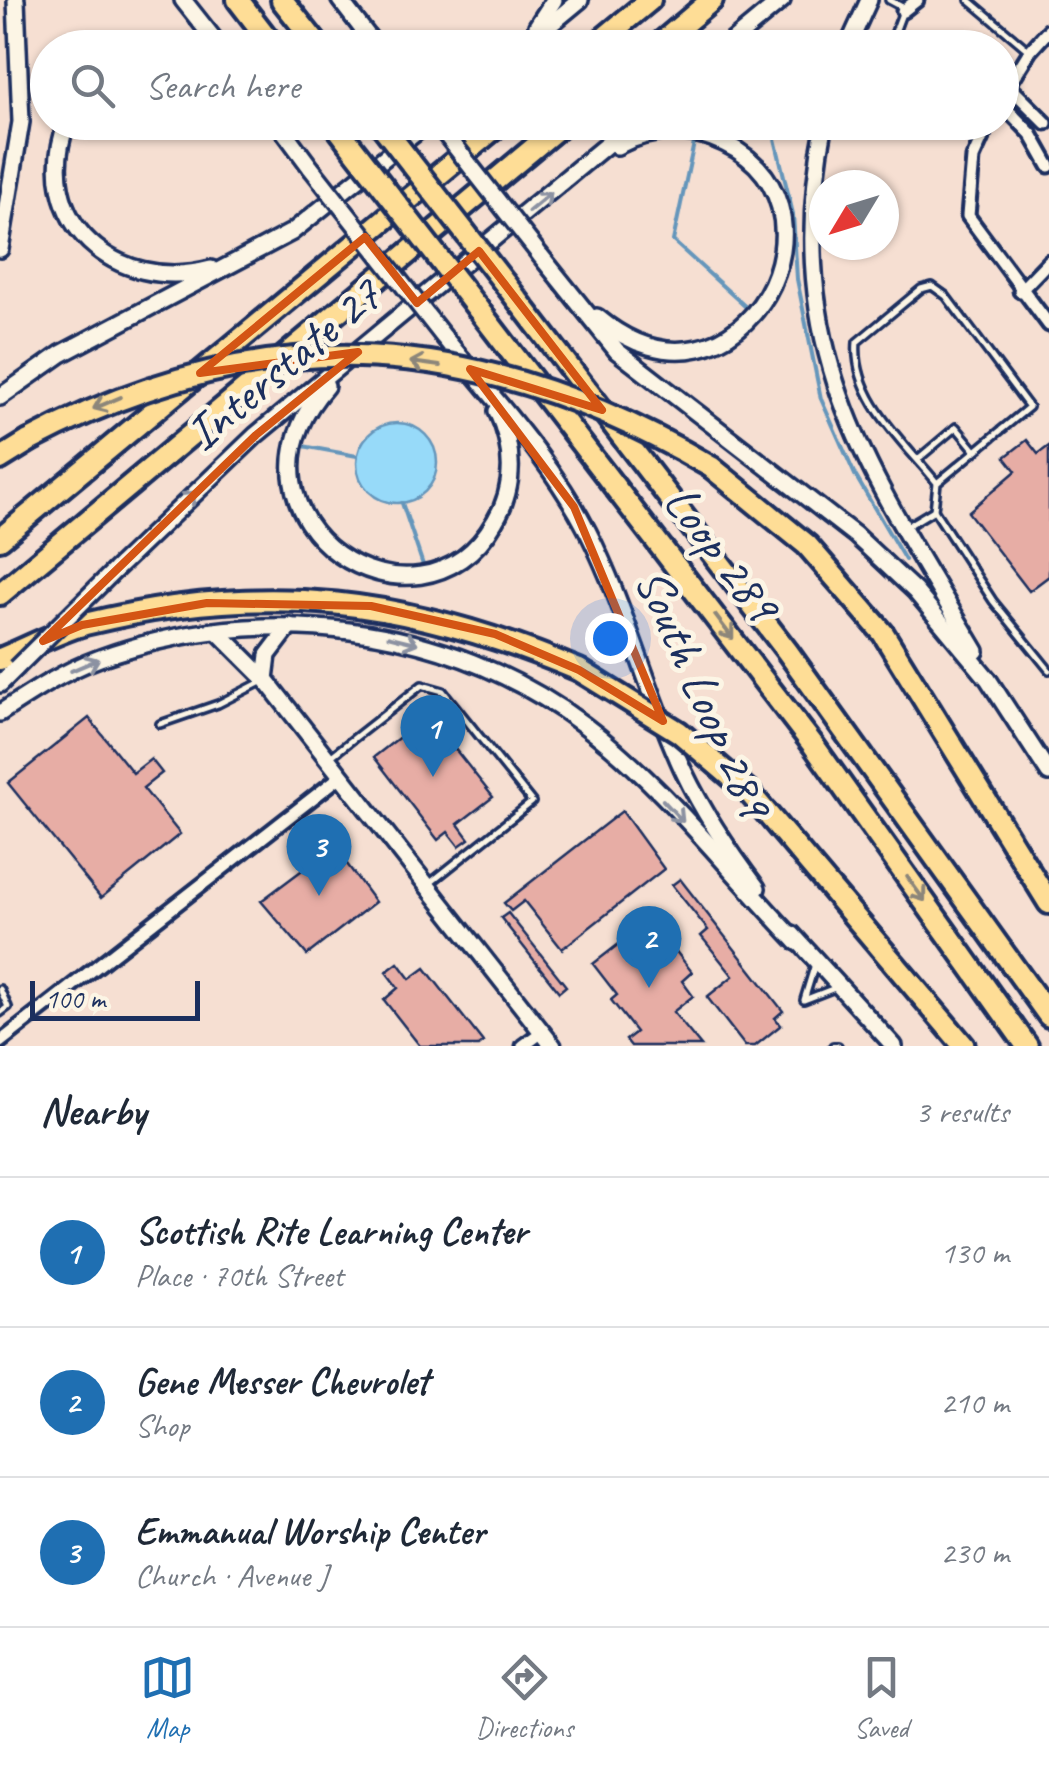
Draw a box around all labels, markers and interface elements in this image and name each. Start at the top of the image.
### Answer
search box [30,30,1019,140]
icon: search [65,58,120,113]
text: Search here [145,62,300,109]
north arrow [809,170,899,260]
one-way arrow [526,191,552,213]
street label: Interstate 27 [172,262,396,464]
one-way arrow [409,354,441,373]
one-way arrow [92,395,123,413]
street label: Loop 289 [650,472,796,637]
one-way arrow [172,491,197,514]
street label: South Loop 289 [621,559,788,831]
your location [585,613,636,664]
one-way arrow [713,613,735,639]
one-way arrow [387,632,418,651]
one-way arrow [69,655,100,673]
pin: 1 [400,694,466,777]
one-way arrow [662,798,685,823]
pin: 3 [286,814,352,896]
one-way arrow [906,874,927,902]
pin: 2 [616,906,682,988]
scale bar [30,976,200,1020]
text: 100 m [45,981,105,1016]
text: Nearby [40,1085,146,1138]
text: 3 results [915,1091,1009,1132]
text: Scottish Rite Learning Center [135,1208,527,1255]
text: 1 [65,1232,80,1273]
text: 130 m [940,1232,1009,1273]
text: Place · 70th Street [135,1255,343,1296]
text: Gene Messer Chevrolet [135,1358,429,1405]
text: 2 [65,1382,80,1423]
text: 210 m [940,1382,1009,1423]
text: Shop [135,1405,189,1446]
text: Emmanual Worship Center [135,1508,485,1555]
text: 3 [65,1532,80,1573]
text: 230 m [940,1532,1009,1573]
text: Church · Avenue J [135,1555,328,1596]
tab: Map [140,1650,195,1745]
tab: Directions [476,1650,573,1745]
tab: Saved [854,1650,909,1745]

